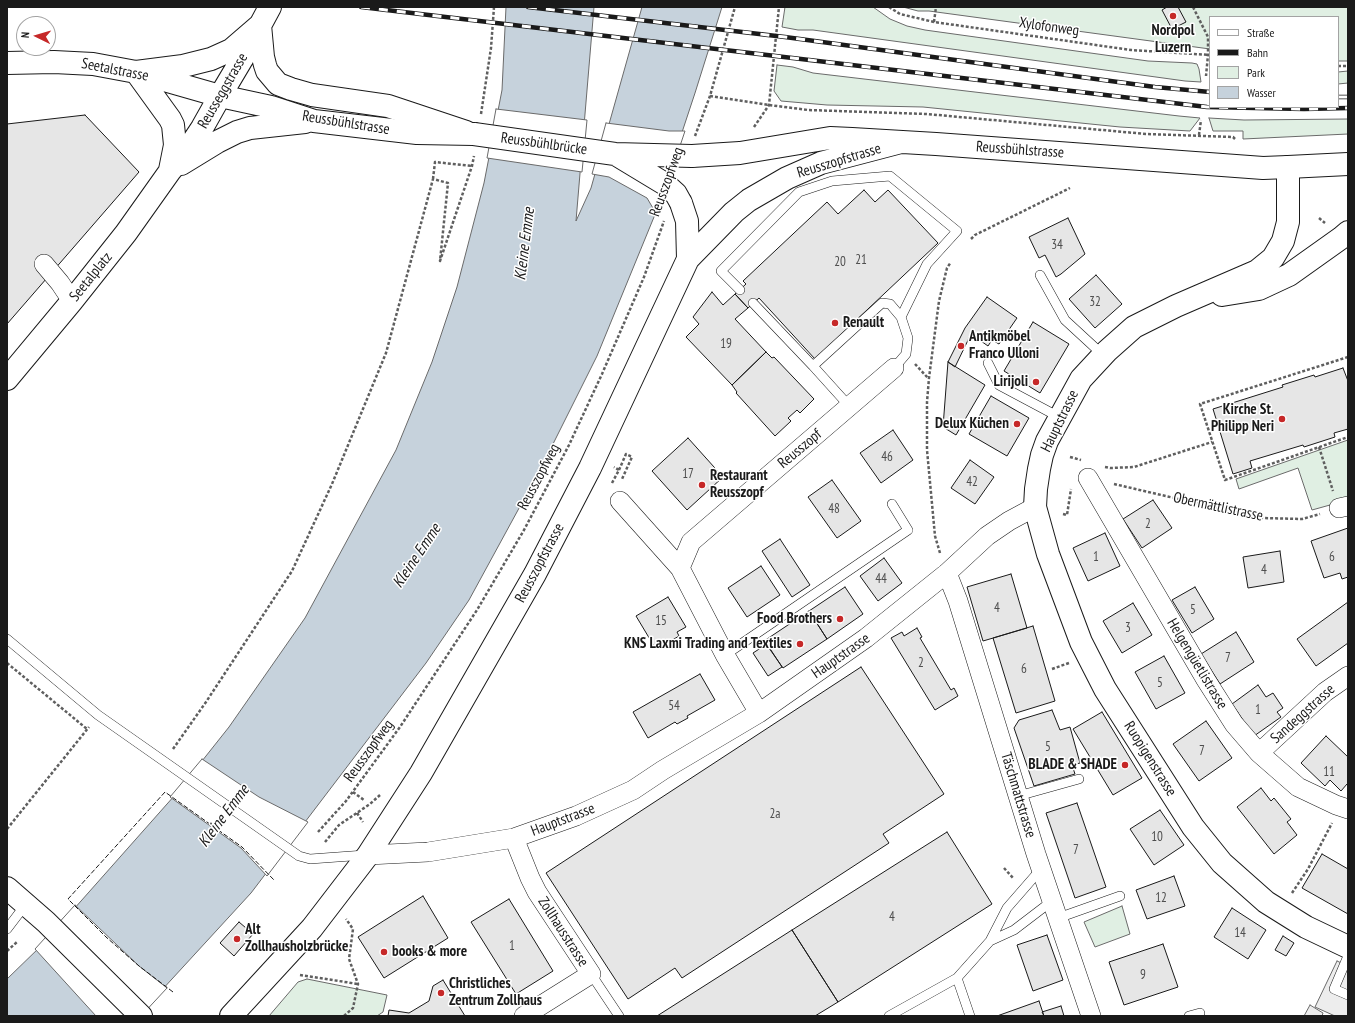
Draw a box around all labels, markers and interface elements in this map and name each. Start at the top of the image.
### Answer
marker: Nordpol Luzern [1168,11,1178,21]
street label: Xylofonweg [1018,14,1080,40]
north arrow [16,16,56,56]
legend [1209,16,1339,108]
place label: Nordpol Luzern [1152,22,1194,57]
text: Straße [1247,25,1274,40]
text: N [18,31,32,39]
text: Bahn [1247,45,1268,60]
street label: Reusseggstrasse [194,50,252,132]
street label: Seetalstrasse [80,55,150,85]
text: Park [1247,65,1265,80]
text: Wasser [1247,85,1276,100]
street label: Reussbühlstrasse [301,107,391,139]
street label: Reussbühlbrücke [500,129,588,159]
street label: Reussbühlstrasse [975,138,1065,162]
street label: Reusszopfstrasse [795,140,883,182]
street label: Reusszopfweg [646,145,688,219]
water label: Kleine Emme [511,207,539,281]
house number: 34 [1051,237,1063,253]
street label: Seetalplatz [66,249,116,305]
house number: 21 [855,252,867,268]
house number: 20 [834,254,846,270]
house number: 32 [1089,294,1101,310]
place label: Renault [843,314,884,332]
marker: Renault [830,318,840,328]
place label: Antikmöbel Franco Ulloni [969,328,1039,363]
house number: 19 [720,336,732,352]
marker: Antikmöbel Franco Ulloni [956,341,966,351]
place label: Lirijoli [993,373,1028,391]
marker: Lirijoli [1031,377,1041,387]
street label: Hauptstrasse [1037,387,1083,455]
place label: Kirche St. Philipp Neri [1211,401,1274,436]
marker: Kirche St. Philipp Neri [1277,414,1287,424]
place label: Delux Küchen [935,415,1009,433]
marker: Delux Küchen [1012,419,1022,429]
street label: Reusszopf [775,426,825,472]
street label: Reusszopfweg [514,441,564,513]
house number: 46 [881,449,893,465]
house number: 17 [682,466,694,482]
place label: Restaurant Reusszopf [710,467,768,502]
house number: 42 [966,474,978,490]
marker: Restaurant Reusszopf [697,480,707,490]
street label: Obermättlistrasse [1171,489,1265,525]
house number: 48 [828,501,840,517]
house number: 2 [1145,516,1151,532]
water label: Kleine Emme [389,520,445,592]
street label: Reusszopfstrasse [512,520,568,606]
house number: 1 [1093,549,1099,565]
house number: 6 [1329,549,1335,565]
house number: 4 [1261,562,1267,578]
house number: 44 [875,571,887,587]
house number: 4 [994,600,1000,616]
house number: 5 [1190,602,1196,618]
place label: Food Brothers [757,610,832,628]
house number: 15 [655,613,667,629]
marker: Food Brothers [835,614,845,624]
street label: Helgengüetlistrasse [1163,615,1231,713]
house number: 3 [1125,620,1131,636]
street label: Hauptstrasse [808,629,874,683]
place label: KNS Laxmi Trading and Textiles [624,635,792,653]
marker: KNS Laxmi Trading and Textiles [795,639,805,649]
house number: 7 [1225,650,1231,666]
house number: 2 [918,655,924,671]
house number: 6 [1021,661,1027,677]
house number: 5 [1157,675,1163,691]
street label: Sandeggstrasse [1267,680,1339,748]
house number: 54 [668,698,680,714]
house number: 1 [1255,702,1261,718]
street label: Reusszopfweg [340,716,398,786]
street label: Ruopigenstrasse [1120,718,1180,800]
house number: 5 [1045,739,1051,755]
house number: 7 [1199,743,1205,759]
street label: Täschmattstrasse [996,750,1040,840]
place label: BLADE & SHADE [1028,756,1117,774]
marker: BLADE & SHADE [1120,760,1130,770]
house number: 11 [1323,764,1335,780]
water label: Kleine Emme [194,781,254,851]
street label: Hauptstrasse [529,800,597,840]
house number: 2a [769,806,781,822]
house number: 10 [1151,829,1163,845]
house number: 7 [1073,842,1079,858]
house number: 12 [1155,890,1167,906]
street label: Zollhausstrasse [534,894,592,970]
house number: 4 [889,909,895,925]
place label: Alt Zollhausholzbrücke [245,921,348,956]
house number: 14 [1234,925,1246,941]
marker: Alt Zollhausholzbrücke [232,934,242,944]
house number: 1 [509,938,515,954]
place label: books & more [392,943,467,961]
marker: books & more [379,947,389,957]
house number: 9 [1140,967,1146,983]
place label: Christliches Zentrum Zollhaus [449,975,542,1010]
marker: Christliches Zentrum Zollhaus [436,988,446,998]

